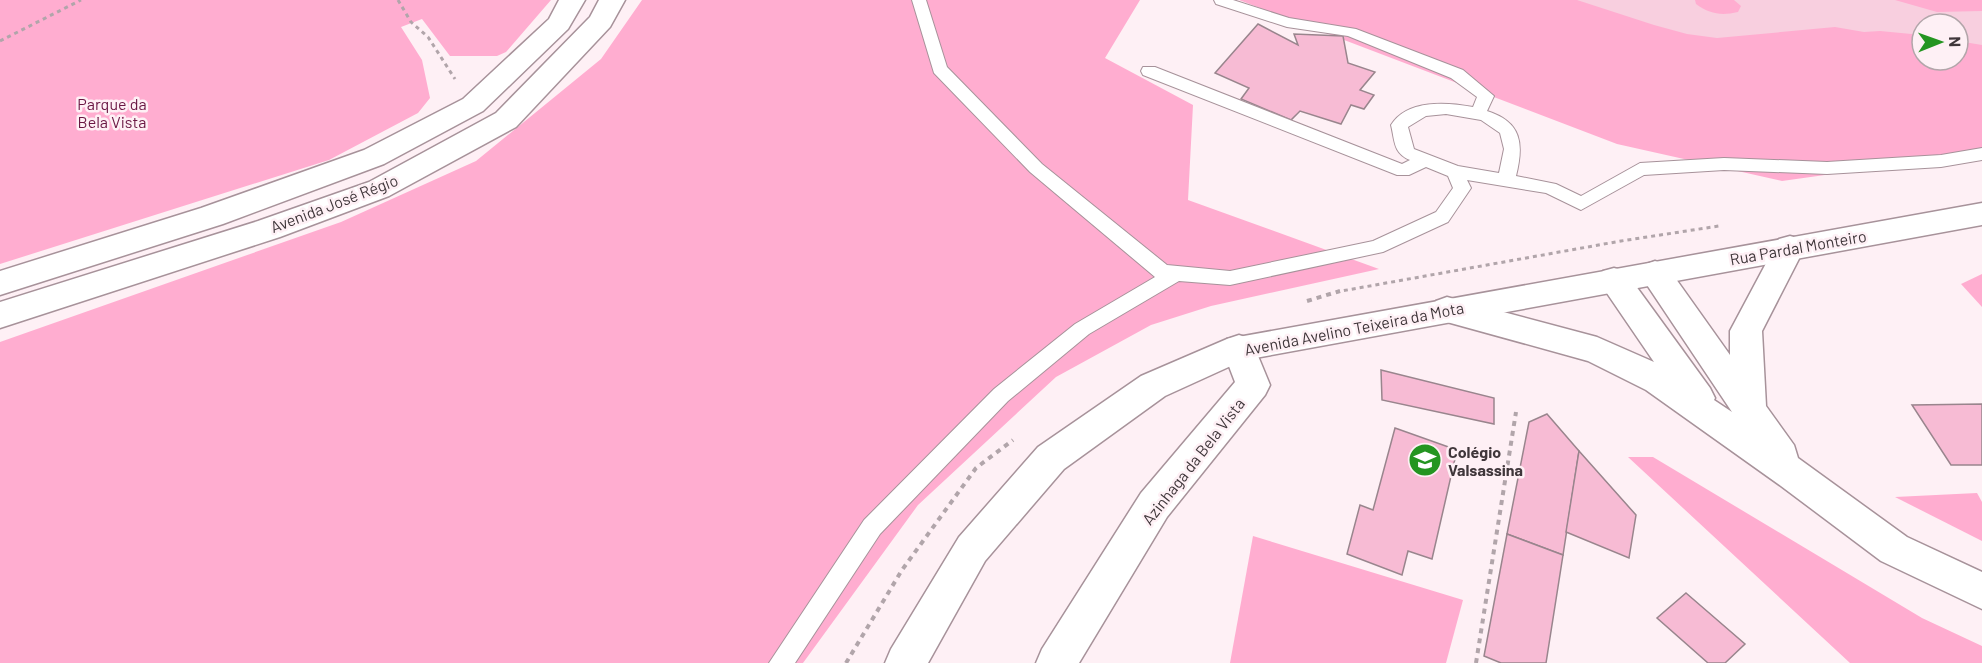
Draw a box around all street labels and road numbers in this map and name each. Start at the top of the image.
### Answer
street label: Avenida José Régio [268,170,400,236]
street label: Rua Pardal Monteiro [1728,226,1868,268]
street label: Avenida Avelino Teixeira da Mota [1243,297,1465,359]
street label: Azinhaga da Bela Vista [1138,394,1248,528]

